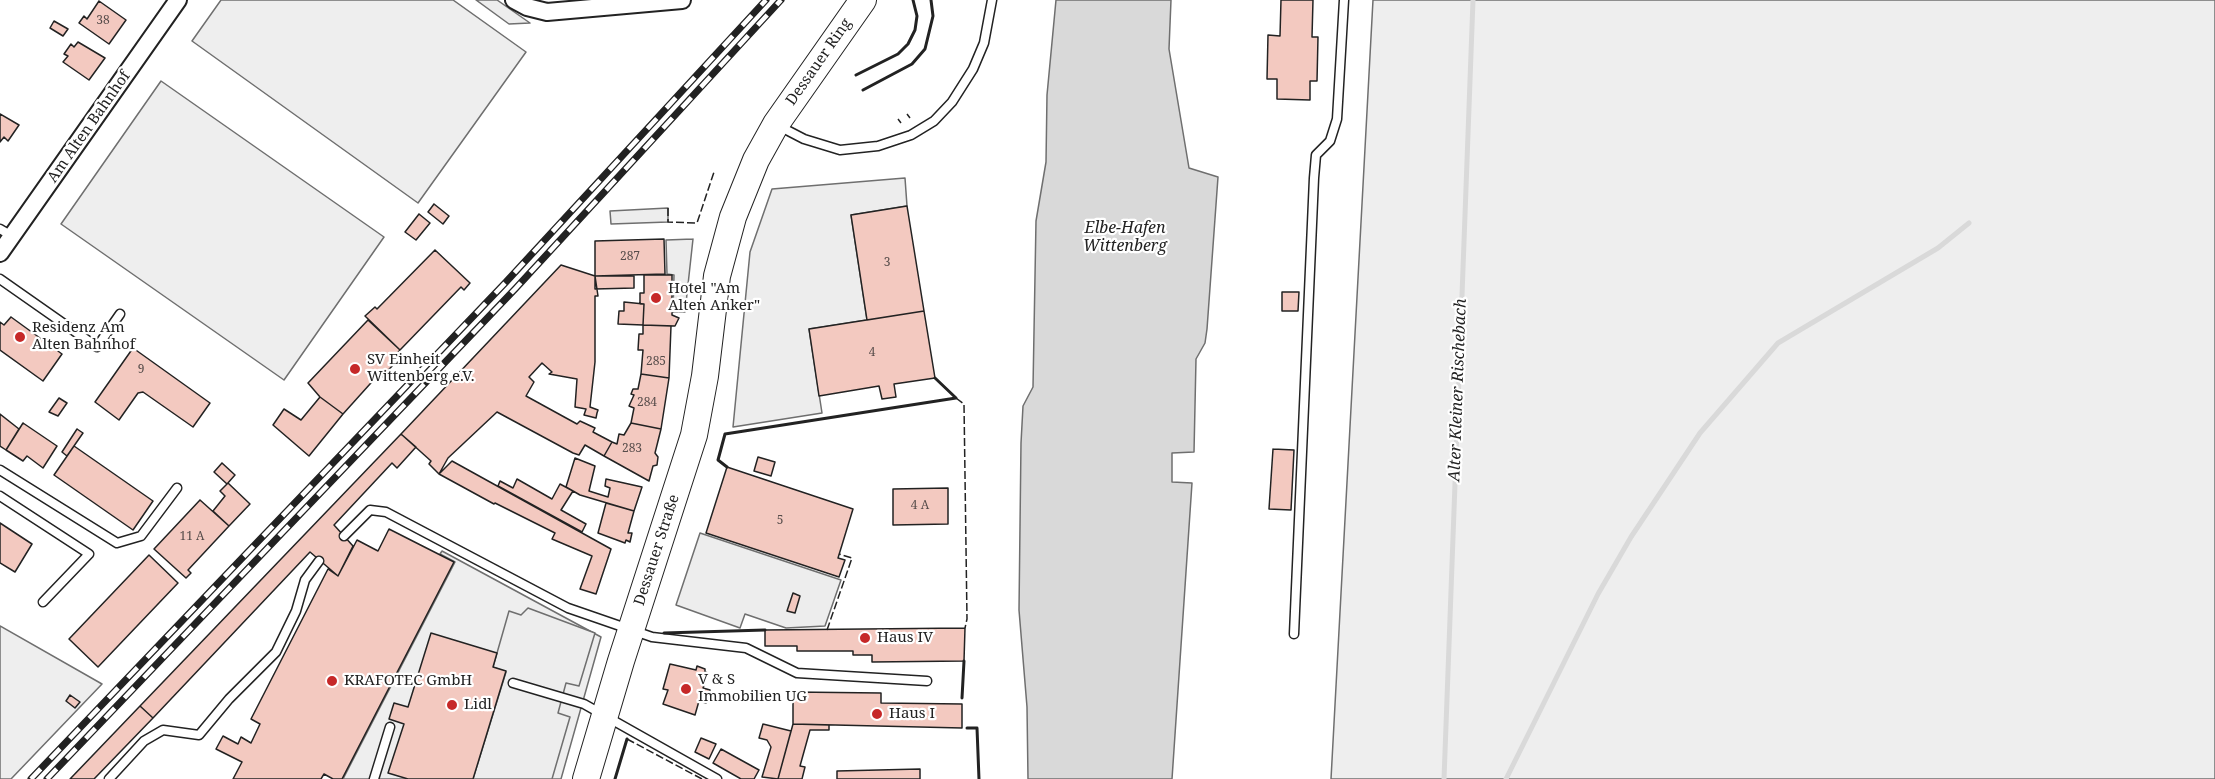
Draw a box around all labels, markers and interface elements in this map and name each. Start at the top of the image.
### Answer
house number: 38 [96,14,110,28]
street label: Dessauer Ring [782,15,856,109]
street label: Am Alten Bahnhof [44,68,134,186]
water label: Elbe-Hafen Wittenberg [1083,218,1167,256]
house number: 287 [620,250,640,264]
house number: 3 [884,256,890,270]
place label: Hotel "Am Alten Anker" [668,280,760,315]
marker: Hotel "Am Alten Anker" [649,291,663,305]
water label: Alter Kleiner Rischebach [1445,298,1471,482]
place label: Residenz Am Alten Bahnhof [32,319,135,354]
marker: Residenz Am Alten Bahnhof [13,330,27,344]
house number: 4 [869,346,875,360]
place label: SV Einheit Wittenberg e.V. [367,351,474,386]
house number: 285 [646,355,666,369]
marker: SV Einheit Wittenberg e.V. [348,362,362,376]
house number: 9 [138,363,144,377]
house number: 284 [637,396,657,410]
house number: 283 [622,442,642,456]
street label: Dessauer Straße [631,492,683,608]
house number: 4 A [911,499,929,513]
house number: 5 [777,514,783,528]
house number: 11 A [180,530,204,544]
place label: Haus IV [877,629,933,647]
marker: Haus IV [858,631,872,645]
place label: V & S Immobilien UG [698,671,807,706]
place label: KRAFOTEC GmbH [344,672,472,690]
marker: KRAFOTEC GmbH [325,674,339,688]
marker: V & S Immobilien UG [679,682,693,696]
place label: Lidl [464,696,492,714]
marker: Lidl [445,698,459,712]
place label: Haus I [889,705,935,723]
marker: Haus I [870,707,884,721]

